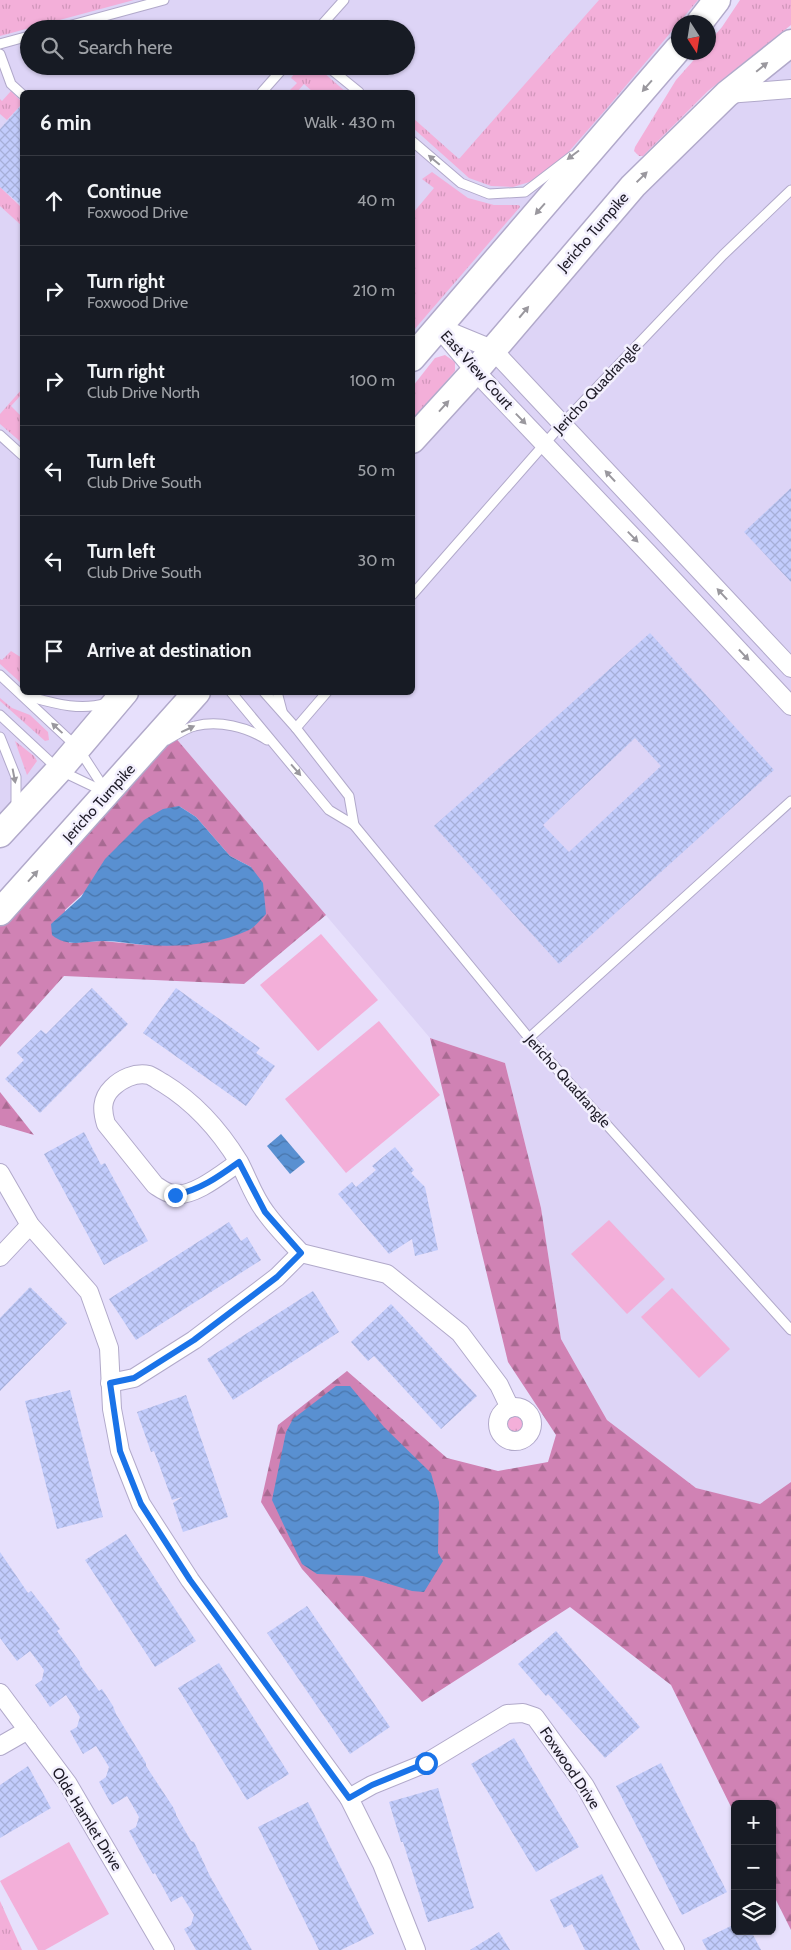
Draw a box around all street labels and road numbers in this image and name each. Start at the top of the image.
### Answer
street label: Jericho Turnpike [553,188,632,276]
street label: East View Court [437,327,517,413]
street label: Jericho Quadrangle [549,338,645,439]
street label: Jericho Turnpike [58,760,139,847]
street label: Jericho Quadrangle [521,1030,615,1132]
street label: Foxwood Drive [536,1724,604,1813]
street label: Olde Hamlet Drive [48,1764,126,1874]

